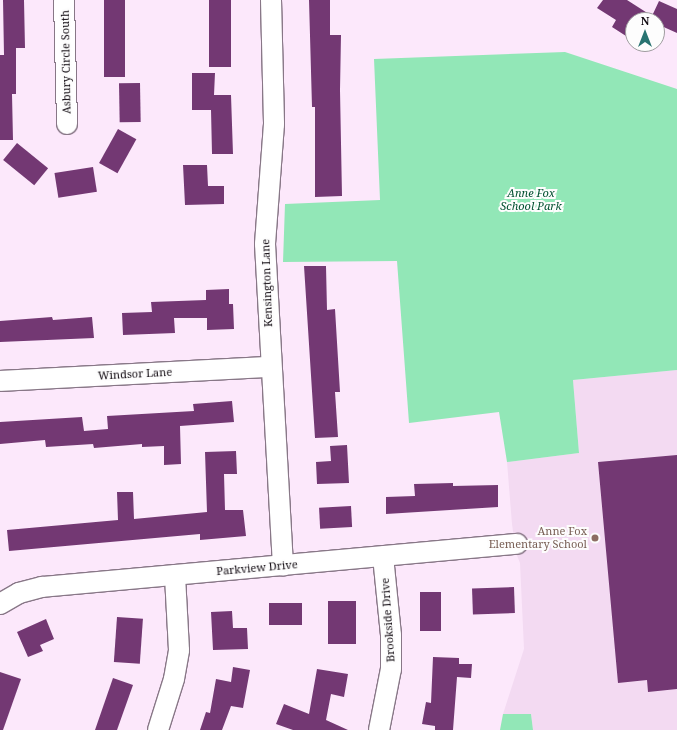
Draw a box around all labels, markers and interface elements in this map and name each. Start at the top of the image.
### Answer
street label: Asbury Circle South [58,10,74,114]
north arrow [625,12,665,52]
text: N [641,13,649,28]
park label: Anne Fox School Park [500,187,562,213]
street label: Kensington Lane [259,239,275,327]
street label: Windsor Lane [98,365,172,383]
place label: Anne Fox Elementary School [489,525,587,551]
marker: Anne Fox Elementary School [590,533,600,543]
street label: Parkview Drive [216,558,298,578]
street label: Brookside Drive [378,577,398,663]

